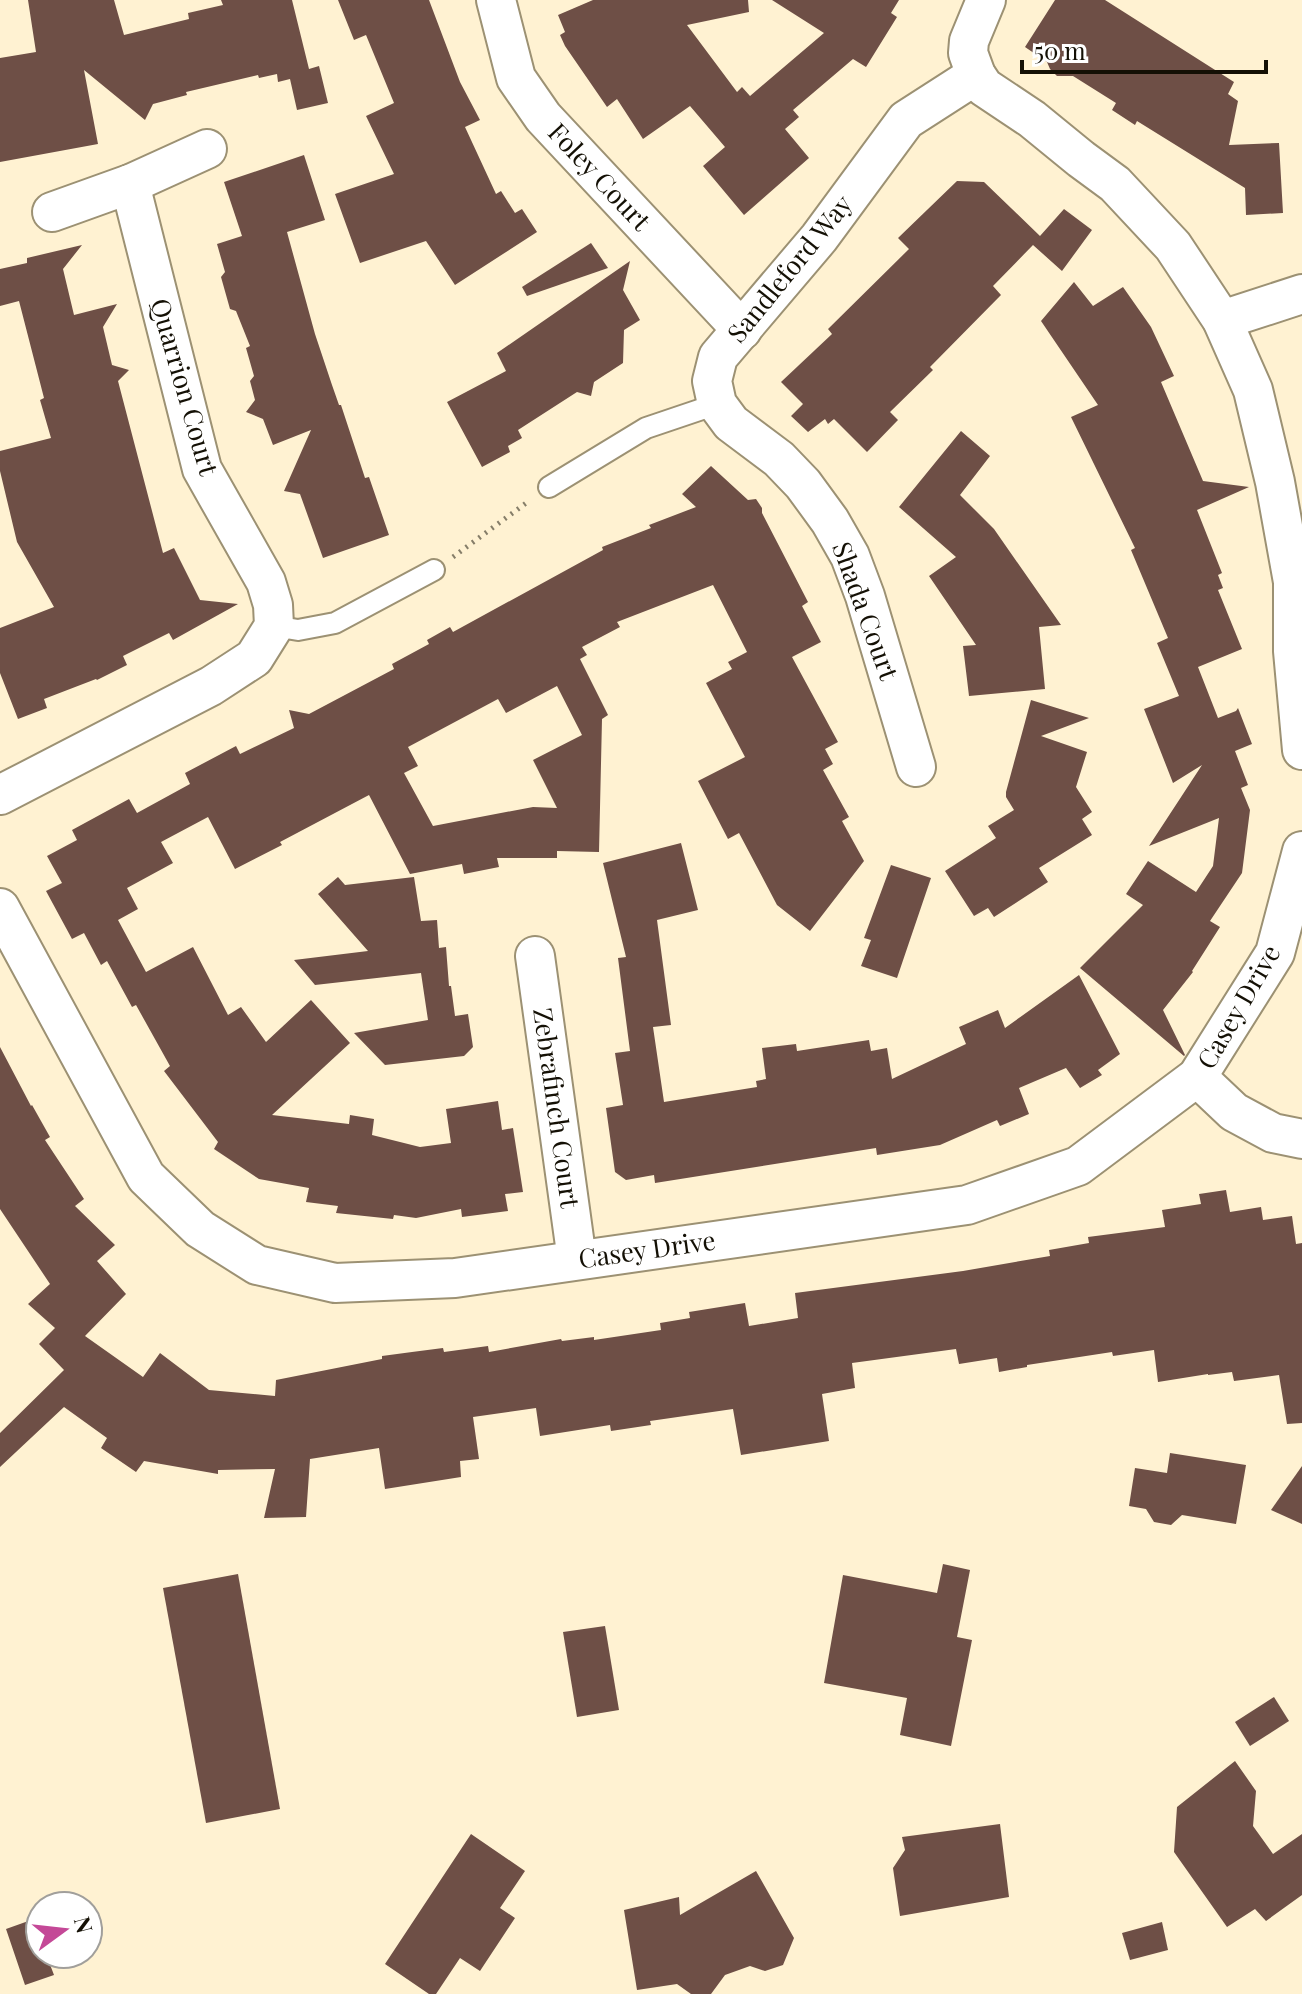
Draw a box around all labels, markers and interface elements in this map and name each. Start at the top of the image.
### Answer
scale bar [1022,24,1266,74]
text: 50 m [1034,34,1086,66]
street label: Foley Court [541,115,660,238]
street label: Sandleford Way [719,187,859,349]
street label: Quarrion Court [143,294,228,480]
street label: Shada Court [825,537,908,685]
street label: Casey Drive [1188,938,1287,1075]
street label: Zebrafinch Court [526,1005,589,1211]
street label: Casey Drive [576,1222,718,1275]
north arrow [24,1890,104,1970]
text: N [68,1913,101,1936]

